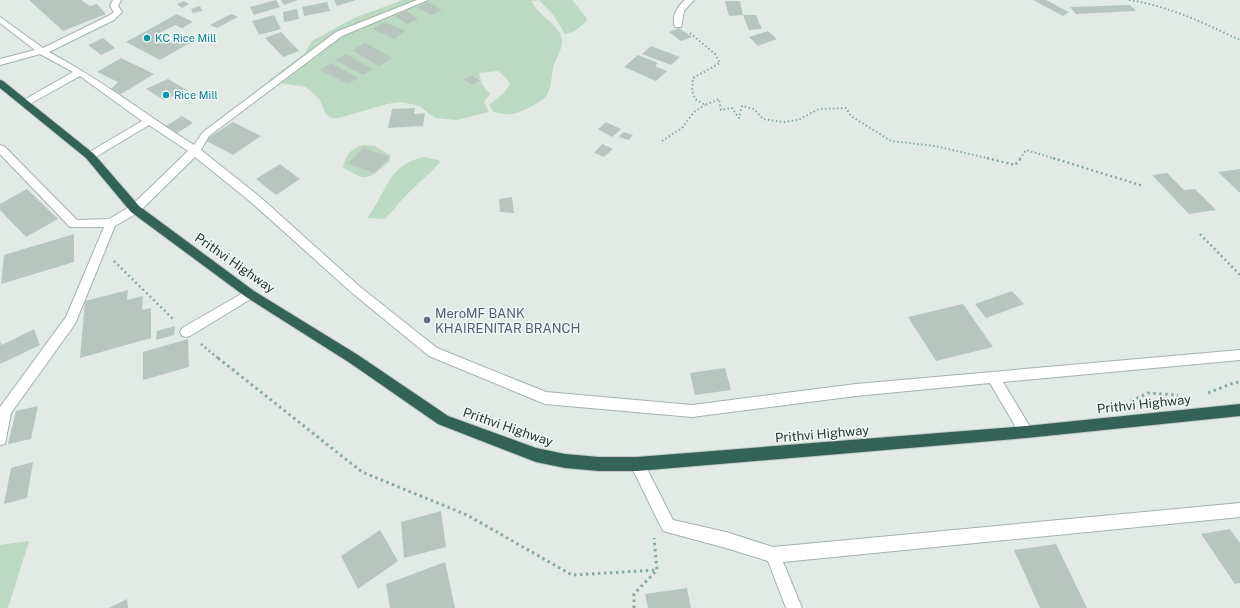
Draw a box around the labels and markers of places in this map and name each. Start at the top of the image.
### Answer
place label: KC Rice Mill [155,32,217,44]
marker: KC Rice Mill [142,33,152,43]
place label: Rice Mill [174,89,218,101]
marker: Rice Mill [161,90,171,100]
place label: MeroMF BANK KHAIRENITAR BRANCH [435,306,581,336]
marker: MeroMF BANK KHAIRENITAR BRANCH [422,315,432,325]

